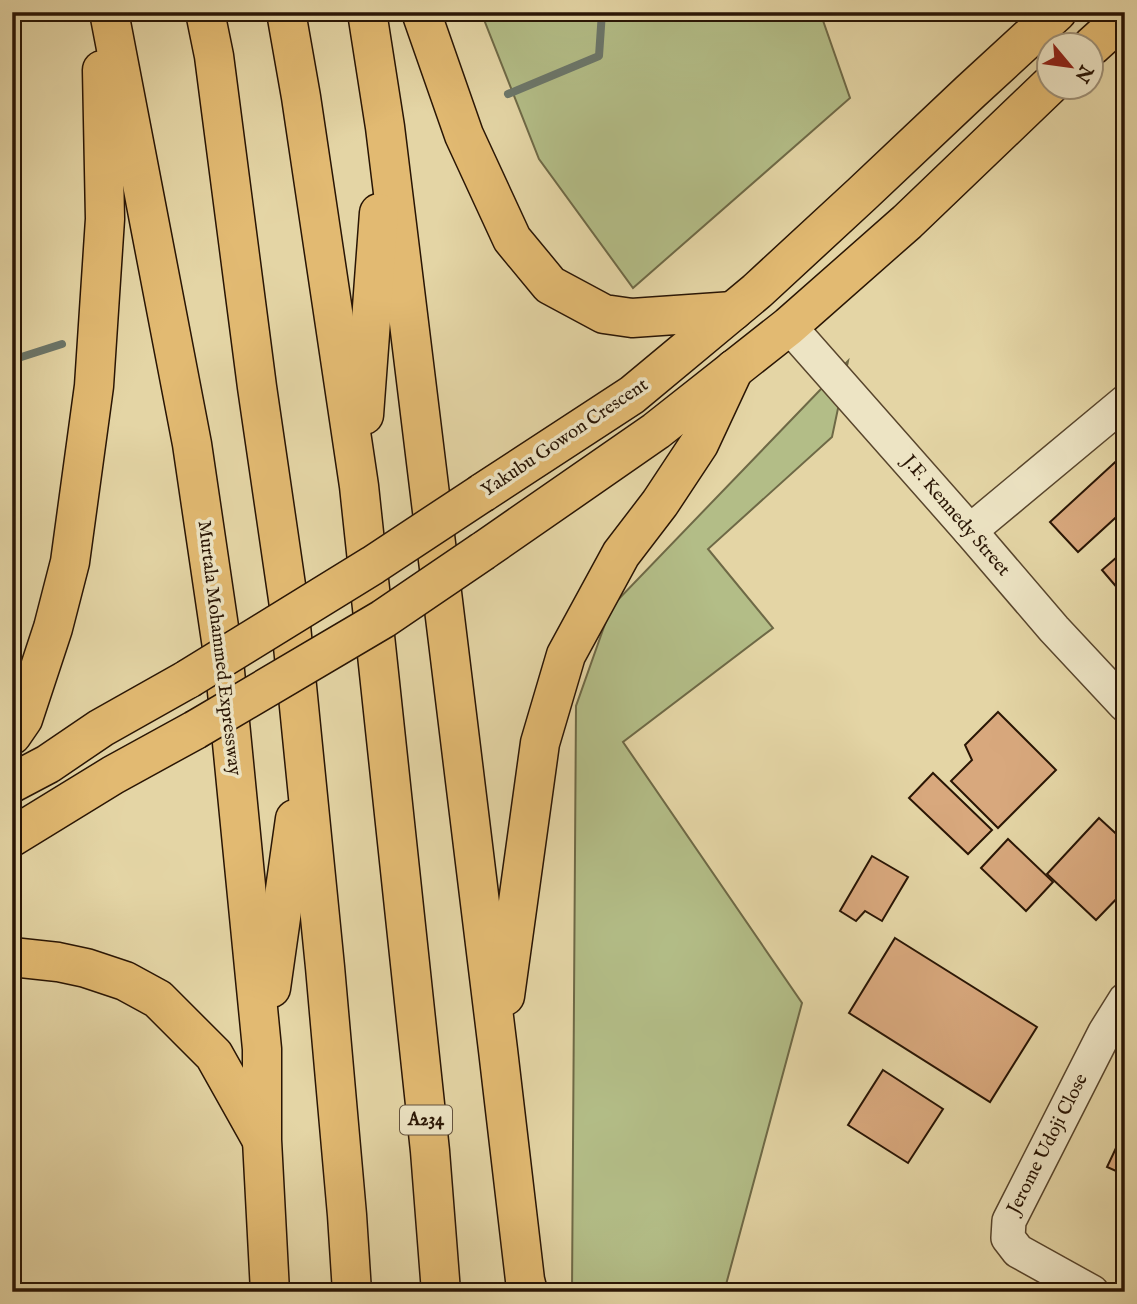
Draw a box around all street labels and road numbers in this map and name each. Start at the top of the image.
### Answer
street label: Yakubu Gowon Crescent [477,373,653,503]
street label: J.F. Kennedy Street [895,449,1016,582]
street label: Murtala Mohammed Expressway [191,519,247,778]
street label: Jerome Udoji Close [1001,1069,1094,1220]
road number: A234 [400,1106,452,1134]

